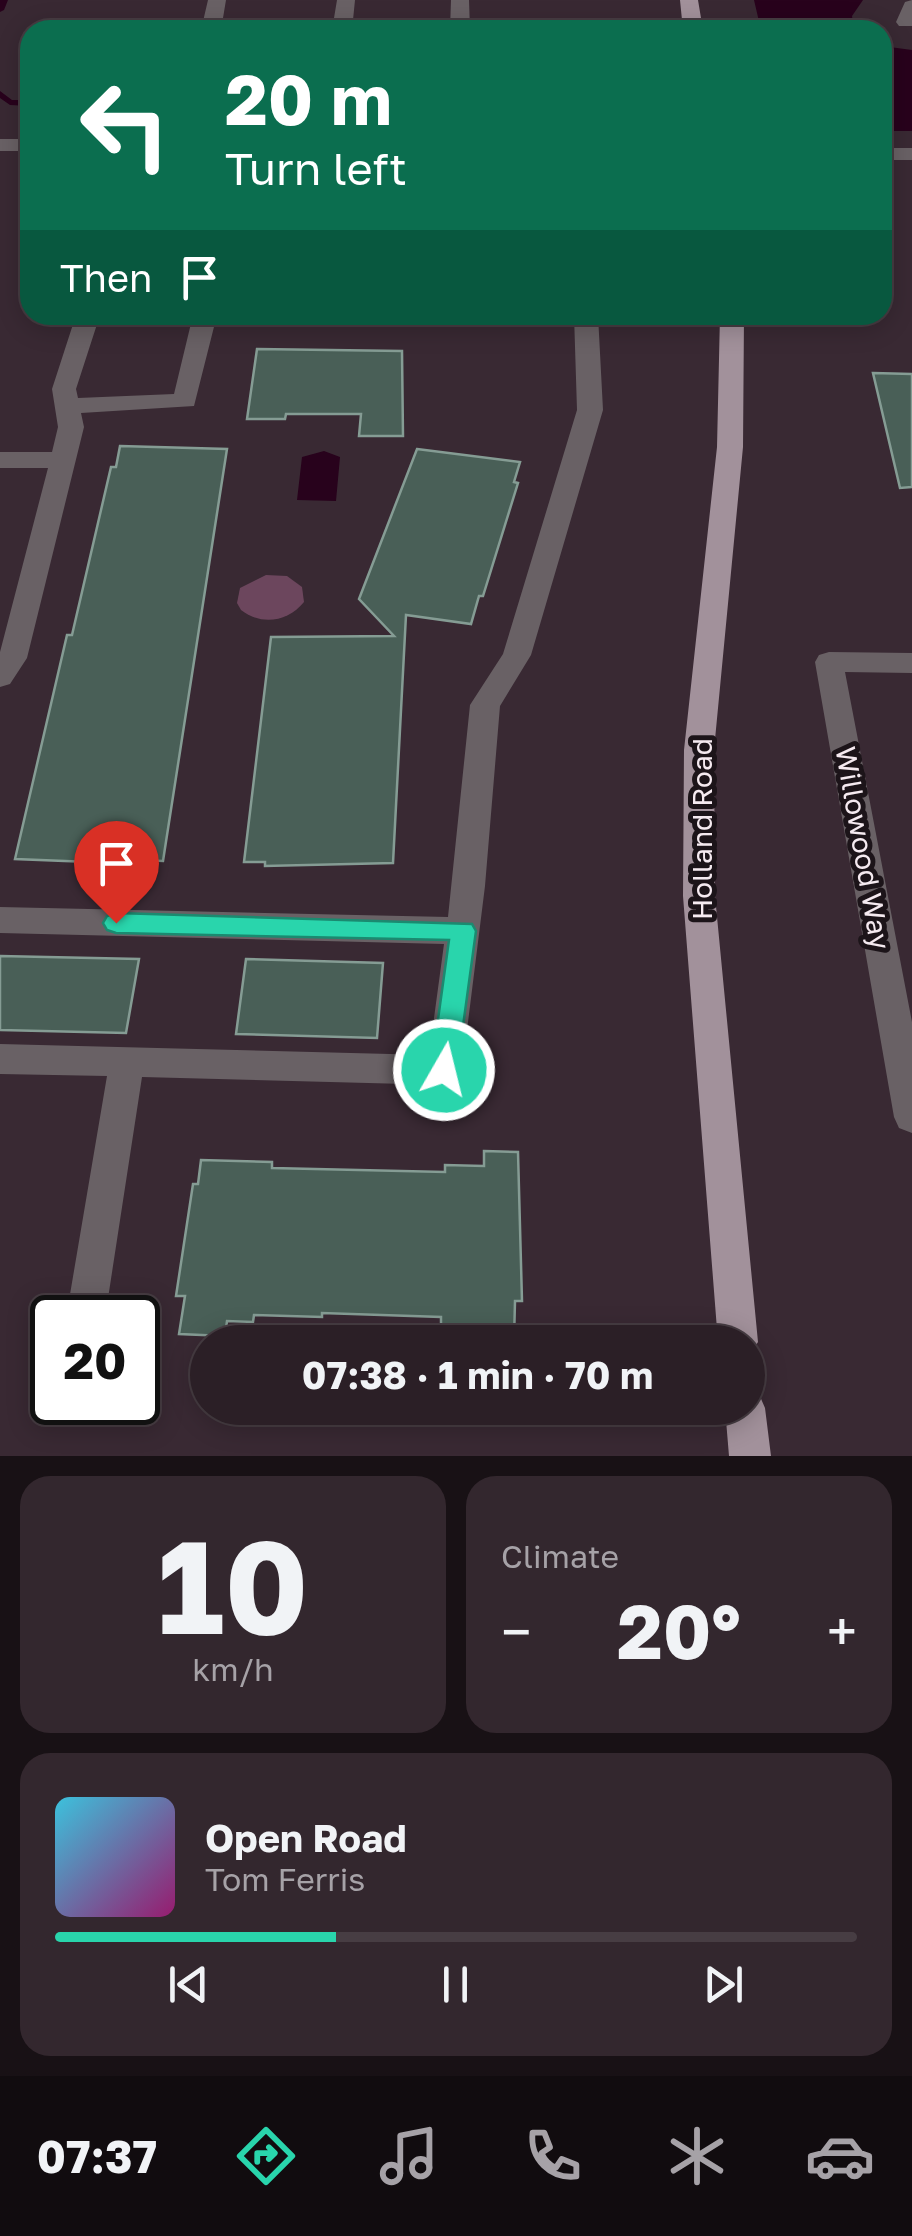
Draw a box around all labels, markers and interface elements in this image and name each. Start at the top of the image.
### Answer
text: 20 m [225,56,392,140]
icon: left [60,60,190,190]
text: Turn left [225,141,407,195]
icon: arrive [172,250,227,305]
text: Then [60,255,152,300]
street label: Holland Road [685,738,718,920]
street label: Willowood Way [829,744,898,952]
pin [74,821,159,924]
icon: arrive [89,836,144,891]
position arrow [392,1018,496,1122]
speed limit sign: 20 [30,1295,160,1425]
text: 07:38 · 1 min · 70 m [302,1352,653,1397]
text: 10 [157,1507,309,1663]
text: Climate [501,1537,619,1575]
text: 20° [617,1585,741,1676]
text: − [501,1598,531,1664]
text: + [827,1598,857,1664]
text: km/h [192,1650,274,1688]
text: Open Road [205,1815,407,1860]
text: Tom Ferris [205,1860,365,1898]
icon: previous [161,1957,216,2012]
icon: pause [428,1957,483,2012]
icon: next [696,1957,751,2012]
icon: directions [231,2121,301,2191]
icon: music [374,2121,444,2191]
icon: phone [518,2121,588,2191]
icon: climate [662,2121,732,2191]
icon: car [805,2121,875,2191]
text: 07:37 [37,2129,157,2183]

